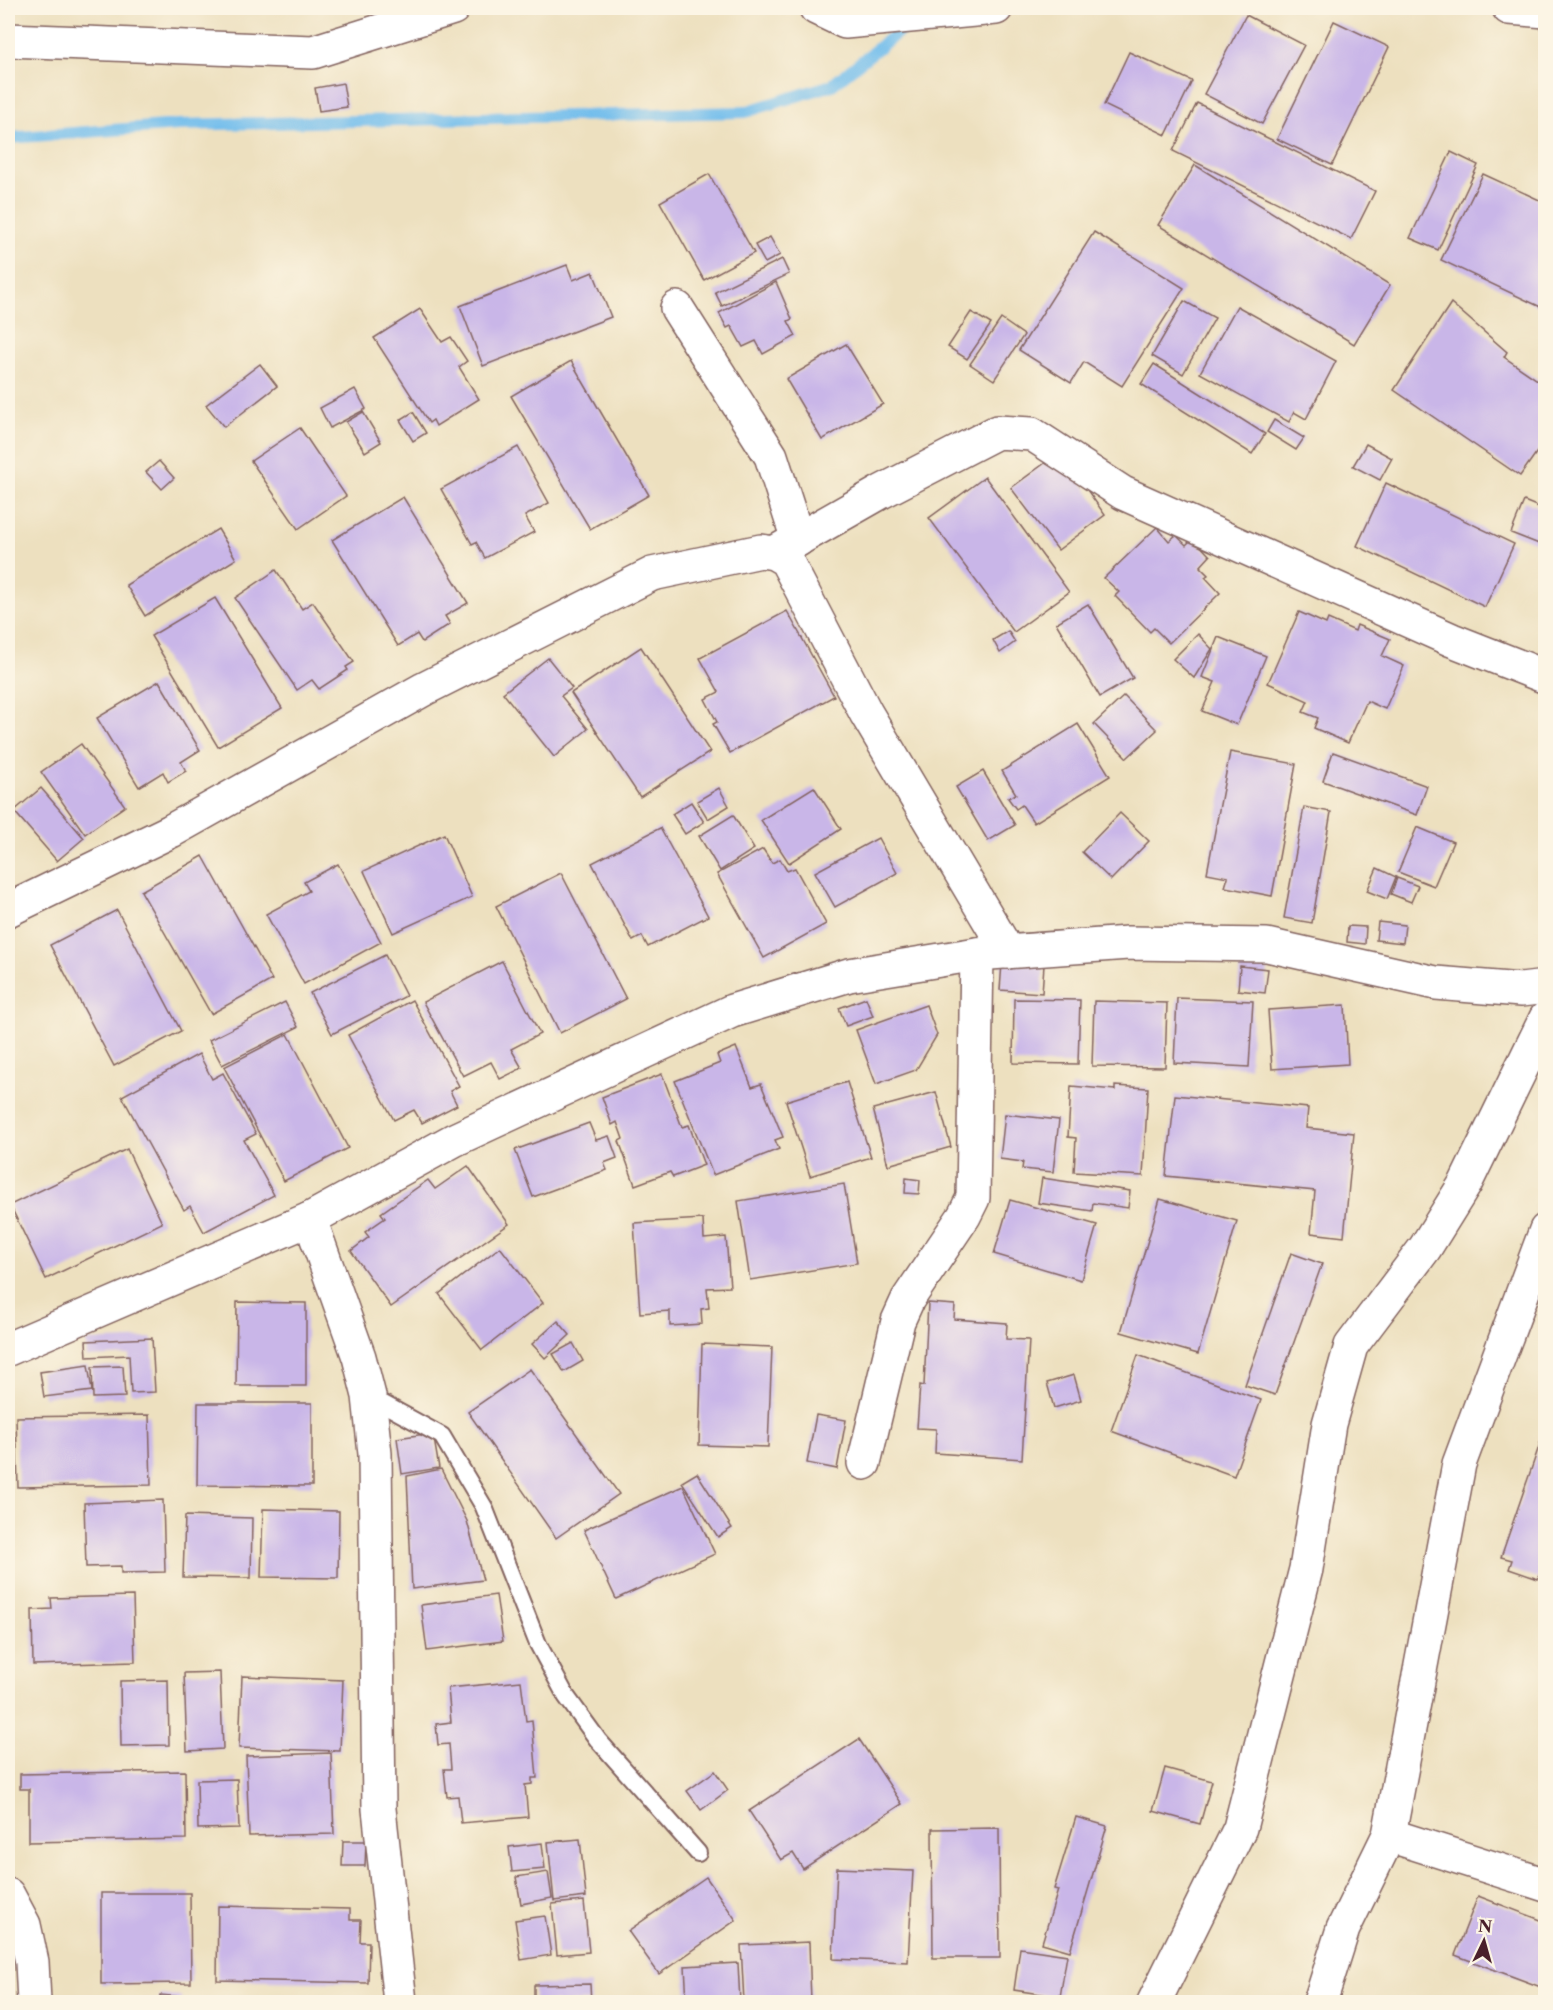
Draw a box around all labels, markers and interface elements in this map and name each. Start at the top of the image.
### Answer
north arrow [1454,1911,1514,1971]
text: N [1478,1915,1493,1937]

